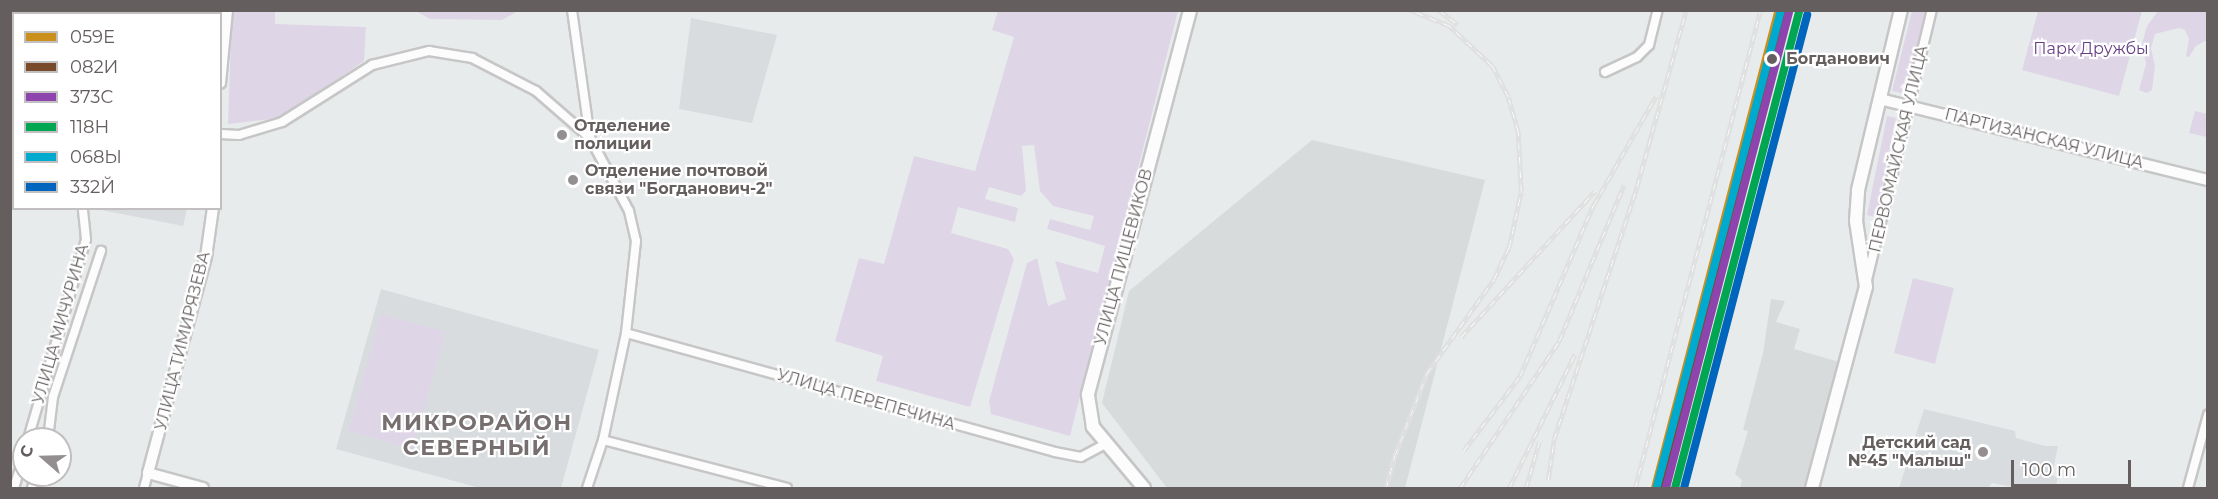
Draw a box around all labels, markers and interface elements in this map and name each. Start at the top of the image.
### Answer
legend [12,12,222,210]
text: 059Е [70,26,115,48]
park label: Парк Дружбы [2033,39,2149,59]
street label: ПЕРВОМАЙСКАЯ УЛИЦА [1866,44,1932,254]
place label: Богданович [1786,49,1890,69]
marker: Богданович [1763,50,1781,68]
text: 082И [70,56,118,78]
text: 373C [70,86,113,108]
street label: ПАРТИЗАНСКАЯ УЛИЦА [1943,105,2145,173]
text: 118Н [70,116,109,138]
place label: Отделение полиции [574,116,670,154]
marker: Отделение полиции [555,128,569,142]
text: 068Ы [70,146,122,168]
place label: Отделение почтовой связи "Богданович-2" [585,161,772,199]
street label: УЛИЦА ПИЩЕВИКОВ [1091,167,1157,347]
marker: Отделение почтовой связи "Богданович-2" [566,173,580,187]
text: 332Й [70,176,115,198]
street label: УЛИЦА МИЧУРИНА [29,242,93,406]
street label: УЛИЦА ТИМИРЯЗЕВА [151,250,215,432]
street label: УЛИЦА ПЕРЕПЕЧИНА [775,365,957,435]
district label: МИКРОРАЙОН СЕВЕРНЫЙ [381,409,573,460]
north arrow [12,427,72,487]
place label: Детский сад №45 "Малыш" [1848,433,1971,471]
text: С [16,443,37,460]
marker: Детский сад №45 "Малыш" [1976,445,1990,459]
scale bar [2014,448,2134,486]
text: 100 m [2022,459,2076,481]

